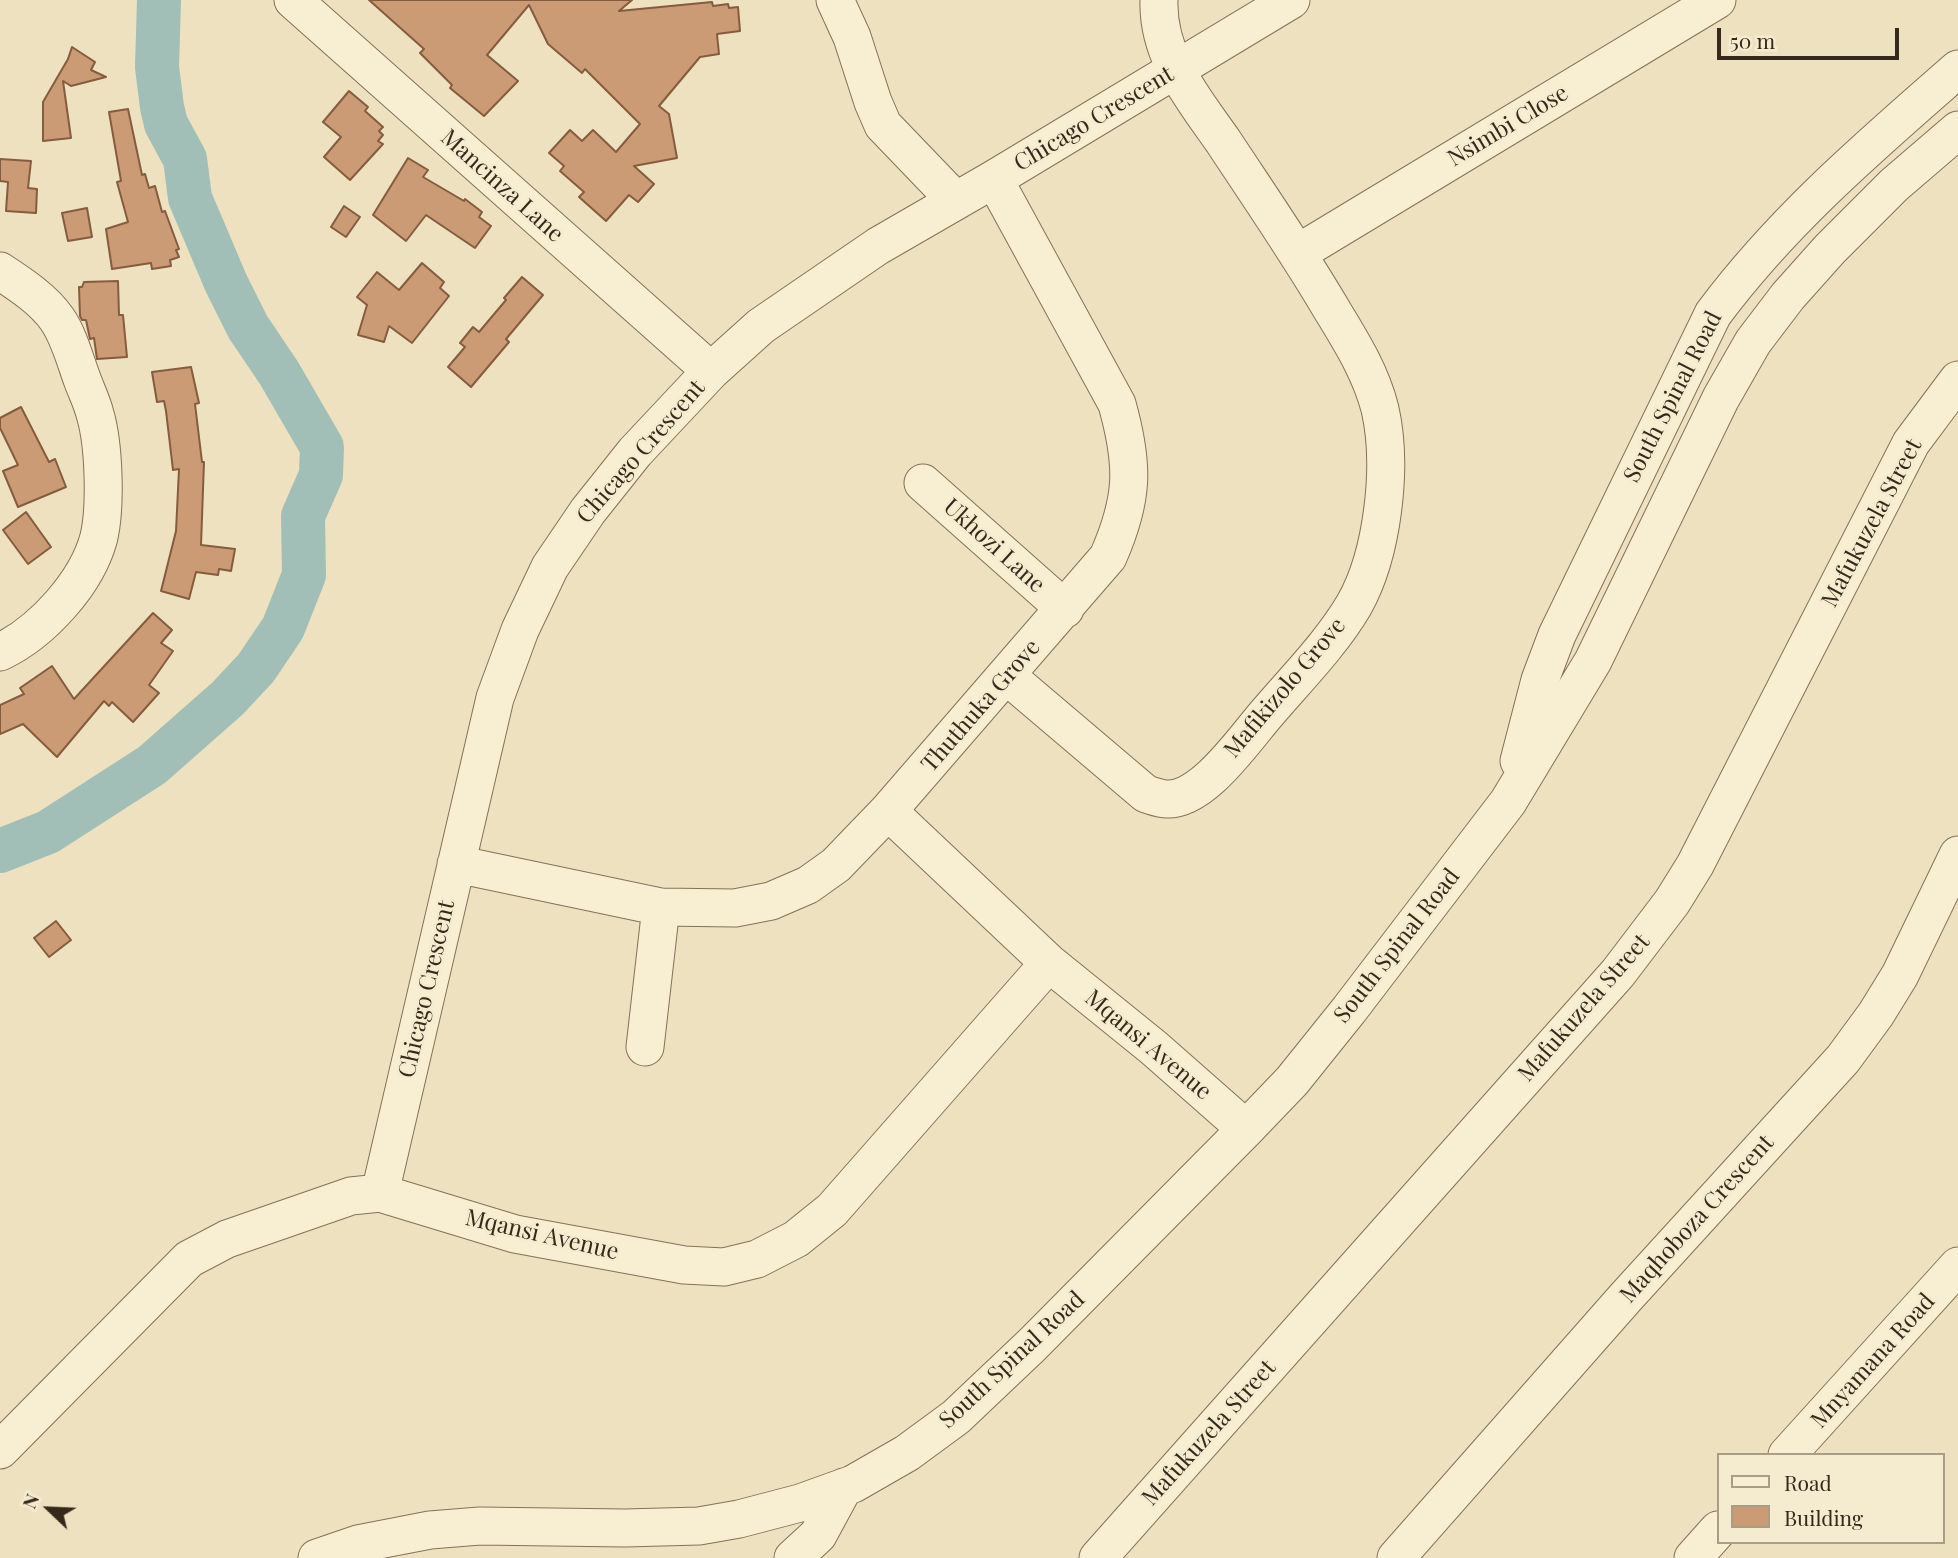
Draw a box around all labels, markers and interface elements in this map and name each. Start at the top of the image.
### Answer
scale bar [1720,14,1902,58]
text: 50 m [1730,26,1775,54]
street label: Chicago Crescent [1009,61,1179,177]
street label: Nsimbi Close [1443,79,1573,173]
street label: Mancinza Lane [435,124,569,248]
street label: South Spinal Road [1618,307,1728,487]
street label: Chicago Crescent [571,375,711,529]
street label: Mafukuzela Street [1816,434,1928,612]
street label: Ukhozi Lane [938,493,1050,599]
street label: Mafikizolo Grove [1218,612,1352,764]
street label: Thuthuka Grove [916,634,1046,778]
street label: South Spinal Road [1328,863,1466,1029]
street label: Chicago Crescent [393,898,461,1080]
street label: Mafukuzela Street [1512,929,1656,1087]
street label: Mqansi Avenue [1079,984,1217,1106]
street label: Maqhoboza Crescent [1614,1129,1780,1309]
street label: Mqansi Avenue [463,1204,621,1266]
street label: South Spinal Road [934,1286,1090,1434]
street label: Mnyamana Road [1805,1288,1941,1434]
street label: Mafukuzela Street [1136,1354,1282,1512]
legend [1716,1453,1944,1544]
text: Road [1784,1468,1832,1496]
north arrow [14,1474,84,1544]
text: N [15,1489,44,1512]
text: Building [1784,1503,1863,1531]

